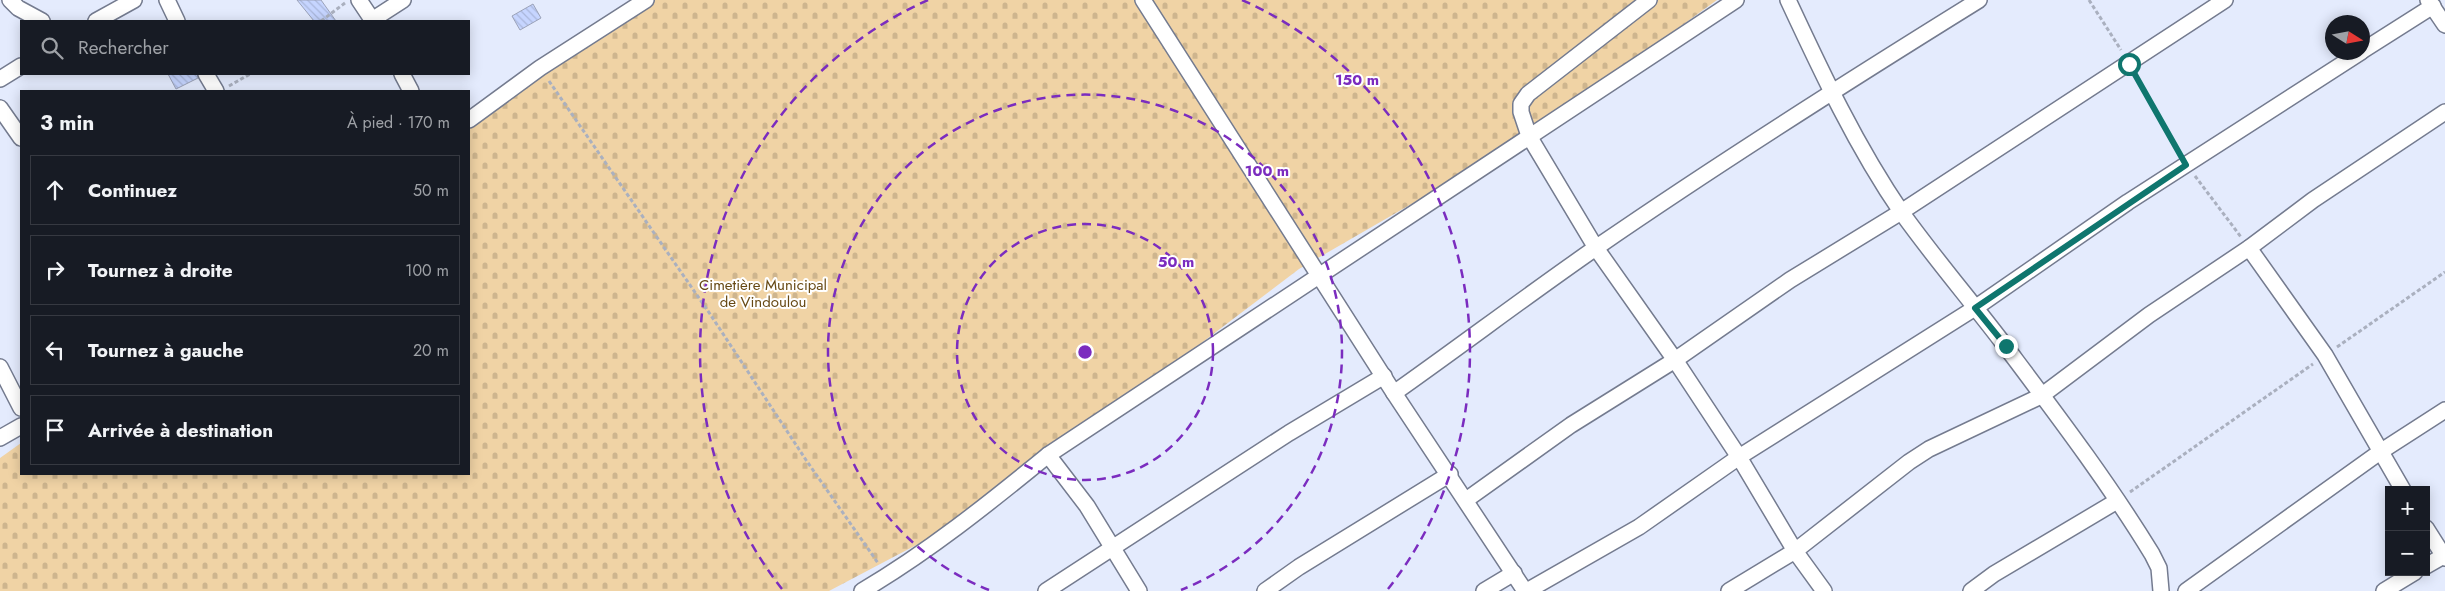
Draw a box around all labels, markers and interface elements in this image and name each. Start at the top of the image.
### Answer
north arrow [2325,15,2370,60]
search box [20,20,470,75]
icon: search [38,34,66,62]
text: Rechercher [78,34,169,61]
route start [2118,53,2141,76]
text: 150 m [1335,69,1379,91]
text: 3 min [40,108,94,138]
text: À pied · 170 m [347,111,450,134]
text: 100 m [1245,160,1289,182]
icon: ahead [41,176,69,204]
text: Continuez [88,177,177,204]
text: 50 m [413,179,449,202]
text: 50 m [1158,251,1194,273]
icon: right [41,256,69,284]
text: Tournez à droite [88,257,233,284]
text: 100 m [405,259,449,282]
park label: Cimetière Municipal de Vindoulou [699,274,827,313]
route end [1995,335,2018,358]
icon: left [41,336,69,364]
text: Tournez à gauche [88,337,244,364]
text: 20 m [413,339,449,362]
centre of rings [1076,343,1094,361]
icon: arrive [41,416,69,444]
text: Arrivée à destination [88,417,273,444]
map controls [2385,486,2430,576]
button: + [2385,486,2430,531]
button: − [2385,531,2430,576]

